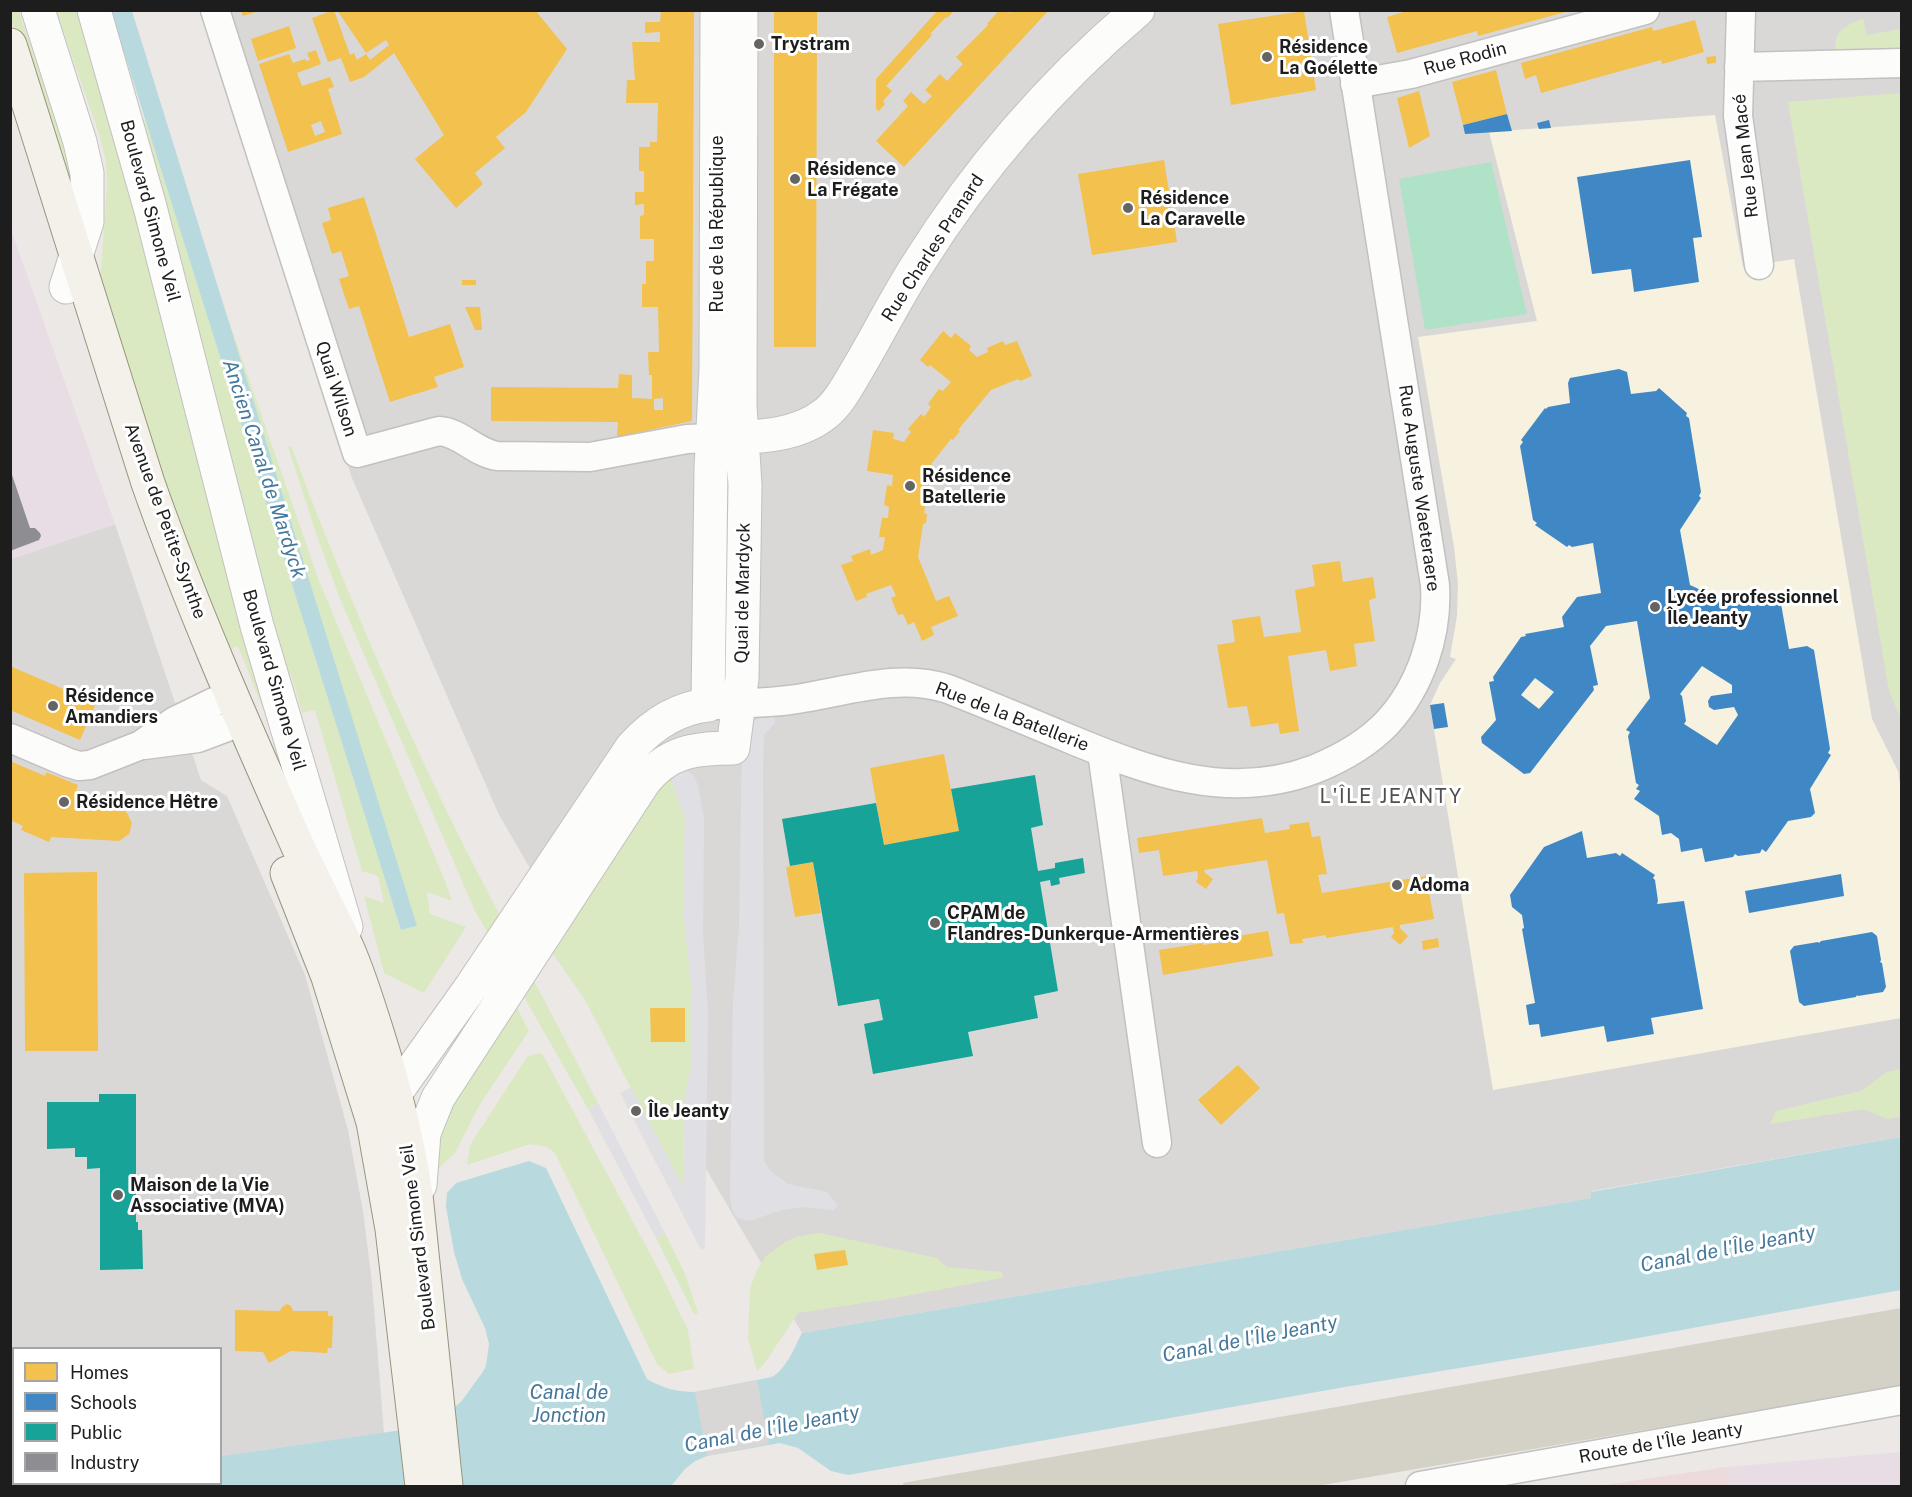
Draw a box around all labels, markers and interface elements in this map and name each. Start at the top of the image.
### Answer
place label: Trystram [771,33,850,55]
place label: Résidence La Goélette [1279,36,1378,78]
marker: Trystram [752,37,766,51]
street label: Rue Rodin [1421,38,1509,80]
marker: Résidence La Goélette [1260,50,1274,64]
street label: Rue Jean Macé [1729,93,1763,219]
street label: Boulevard Simone Veil [115,118,185,304]
street label: Rue de la République [706,135,728,313]
place label: Résidence La Frégate [807,158,899,201]
street label: Rue Charles Pranard [877,170,989,326]
marker: Résidence La Frégate [788,172,802,186]
place label: Résidence La Caravelle [1140,187,1245,230]
marker: Résidence La Caravelle [1121,201,1135,215]
street label: Quai Wilson [310,338,362,440]
water label: Ancien Canal de Mardyck [217,357,311,581]
street label: Rue Auguste Waeteraere [1394,383,1444,593]
street label: Avenue de Petite-Synthe [119,420,211,622]
place label: Résidence Batellerie [922,465,1011,508]
marker: Résidence Batellerie [903,479,917,493]
street label: Quai de Mardyck [731,522,755,664]
place label: Lycée professionnel Île Jeanty [1667,586,1839,628]
street label: Boulevard Simone Veil [238,587,310,773]
marker: Lycée professionnel Île Jeanty [1648,600,1662,614]
street label: Rue de la Batellerie [932,678,1092,756]
place label: Résidence Amandiers [65,685,158,728]
marker: Résidence Amandiers [46,699,60,713]
district label: L'ÎLE JEANTY [1319,785,1463,809]
place label: Résidence Hêtre [76,791,218,813]
marker: Résidence Hêtre [57,795,71,809]
place label: Adoma [1409,874,1469,896]
marker: Adoma [1390,878,1404,892]
place label: CPAM de Flandres-Dunkerque-Armentières [947,902,1239,944]
marker: CPAM de Flandres-Dunkerque-Armentières [928,916,942,930]
place label: Île Jeanty [648,1100,729,1122]
marker: Île Jeanty [629,1104,643,1118]
street label: Boulevard Simone Veil [396,1143,440,1331]
place label: Maison de la Vie Associative (MVA) [130,1174,285,1216]
marker: Maison de la Vie Associative (MVA) [111,1188,125,1202]
water label: Canal de l'Île Jeanty [1638,1220,1818,1278]
water label: Canal de l'Île Jeanty [1160,1310,1340,1368]
legend [12,1347,222,1485]
text: Homes [70,1362,129,1383]
water label: Canal de Jonction [530,1381,608,1428]
text: Schools [70,1392,137,1413]
water label: Canal de l'Île Jeanty [682,1400,862,1458]
street label: Route de l'Île Jeanty [1577,1418,1745,1468]
text: Public [70,1422,122,1443]
text: Industry [70,1452,139,1473]

